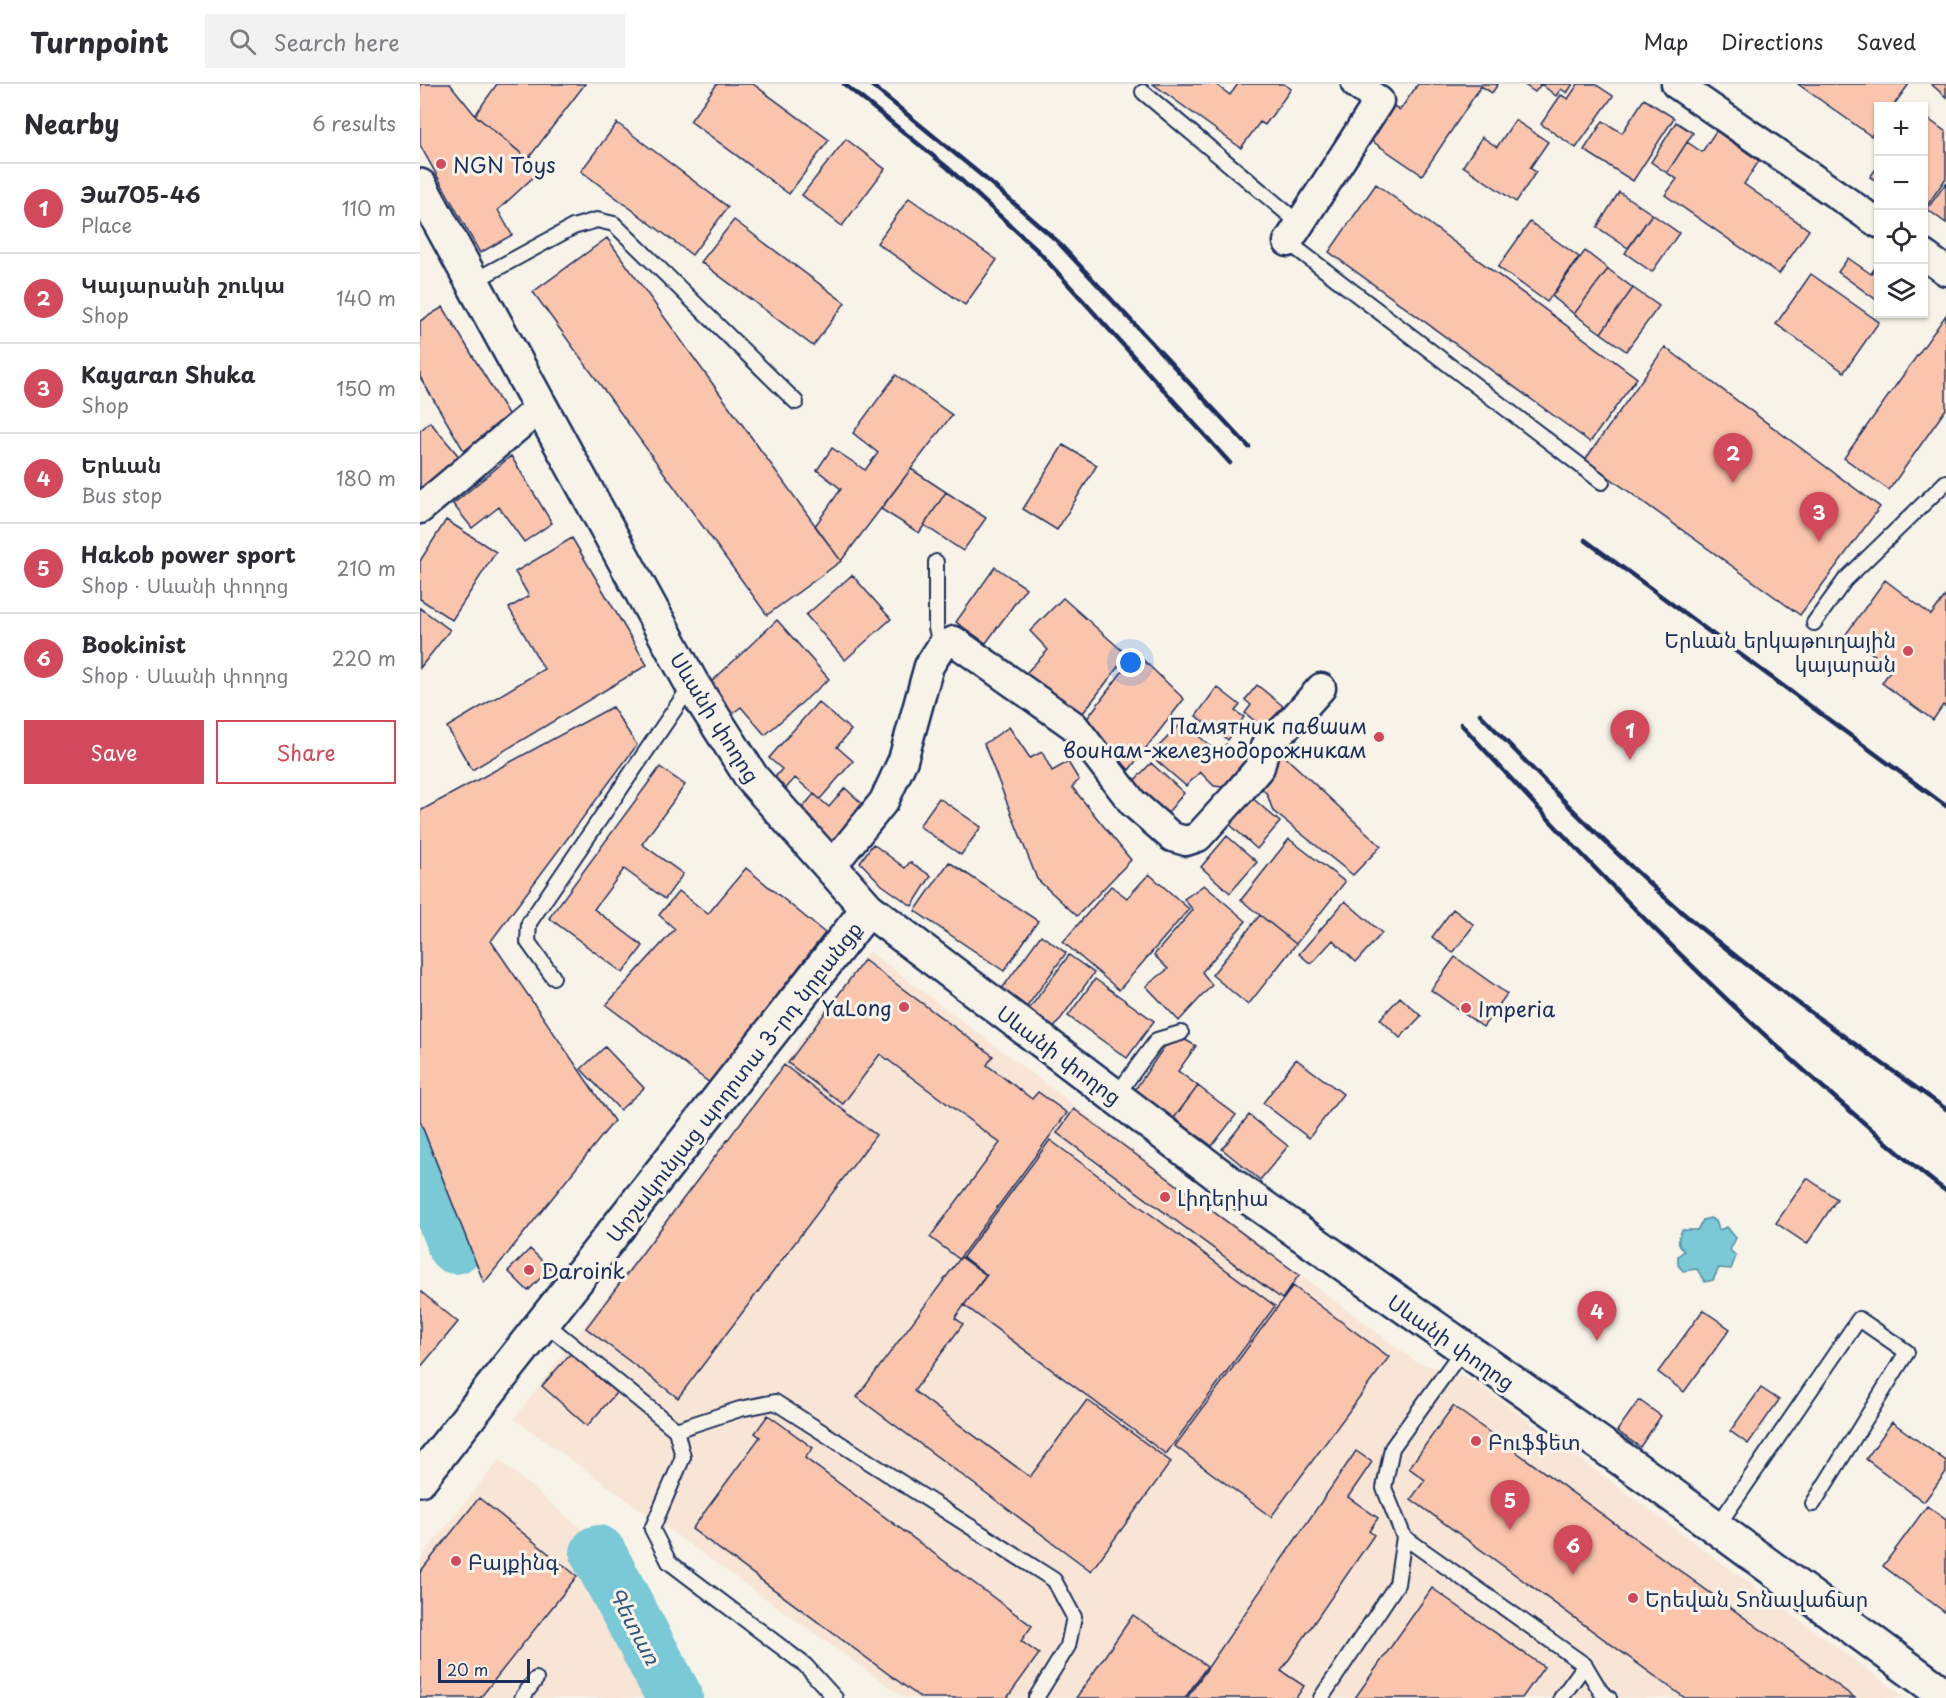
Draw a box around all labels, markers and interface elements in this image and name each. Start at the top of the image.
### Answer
search box [205,14,625,68]
text: Turnpoint [30,20,169,63]
icon: search [226,25,259,58]
text: Search here [274,25,400,58]
text: Map [1643,25,1688,57]
text: Directions [1721,25,1823,57]
text: Saved [1856,25,1916,57]
map controls [1874,102,1928,318]
button: + [1874,102,1928,156]
text: Nearby [24,104,119,143]
text: 6 results [312,108,396,138]
place label: NGN Toys [453,148,556,180]
button: − [1874,156,1928,210]
marker: NGN Toys [434,157,448,171]
text: Эш705-46 [81,177,201,210]
text: 1 [39,193,48,223]
text: 110 m [342,193,396,223]
text: Place [81,210,132,240]
button: locate [1874,210,1928,264]
button: layers [1874,264,1928,318]
text: Կայարանի շուկա [81,267,285,300]
text: 2 [36,283,51,313]
text: 140 m [336,283,396,313]
text: Shop [81,300,129,330]
text: Kayaran Shuka [81,357,256,390]
text: 3 [37,373,50,403]
text: 150 m [336,373,396,403]
text: Shop [81,390,129,420]
pin: 2 [1714,434,1752,483]
text: Երևան [81,447,162,480]
text: 4 [37,463,50,493]
text: 180 m [336,463,396,493]
text: Bus stop [81,480,162,510]
pin: 3 [1800,492,1838,542]
text: Hakob power sport [81,537,296,570]
text: 5 [37,553,50,583]
text: 210 m [337,553,396,583]
text: Shop · Սևանի փողոց [81,570,289,600]
place label: Երևան երկաթուղային կայարան [1664,623,1896,679]
text: Bookinist [81,627,186,660]
text: 6 [36,643,51,673]
text: 220 m [332,643,396,673]
marker: Երևան երկաթուղային կայարան [1901,644,1915,658]
street label: Սևանի փողոց [663,645,769,789]
your location [1116,648,1145,677]
text: Shop · Սևանի փողոց [81,660,289,690]
place label: Памятник павшим воинам-железнодорожникам [1063,709,1367,765]
pin: 1 [1610,710,1650,760]
button: Save [24,720,204,784]
button: Share [216,720,396,784]
marker: Памятник павшим воинам-железнодорожникам [1372,730,1386,744]
street label: Արշակունյաց պողոտա 3-րդ նրբանցք [597,914,869,1248]
place label: YaLong [821,991,892,1023]
place label: Imperia [1478,992,1556,1024]
street label: Սևանի փողոց [991,996,1129,1112]
marker: YaLong [897,1000,911,1014]
marker: Imperia [1459,1001,1473,1015]
place label: Լիդերիա [1177,1181,1269,1213]
marker: Լիդերիա [1158,1190,1172,1204]
place label: Daroink [541,1254,626,1286]
marker: Daroink [522,1263,536,1277]
street label: Սևանի փողոց [1382,1285,1522,1397]
pin: 4 [1578,1292,1616,1341]
place label: Բուֆֆետ [1488,1425,1581,1457]
marker: Բուֆֆետ [1469,1434,1483,1448]
pin: 5 [1490,1480,1530,1530]
pin: 6 [1554,1526,1592,1575]
place label: Բայքինգ [468,1545,559,1577]
marker: Բայքինգ [449,1554,463,1568]
water label: Գետառ [602,1580,670,1670]
place label: Երեվան Տոնավաճար [1645,1582,1868,1614]
marker: Երեվան Տոնավաճար [1626,1591,1640,1605]
scale bar [438,1656,530,1684]
text: 20 m [447,1657,488,1681]

